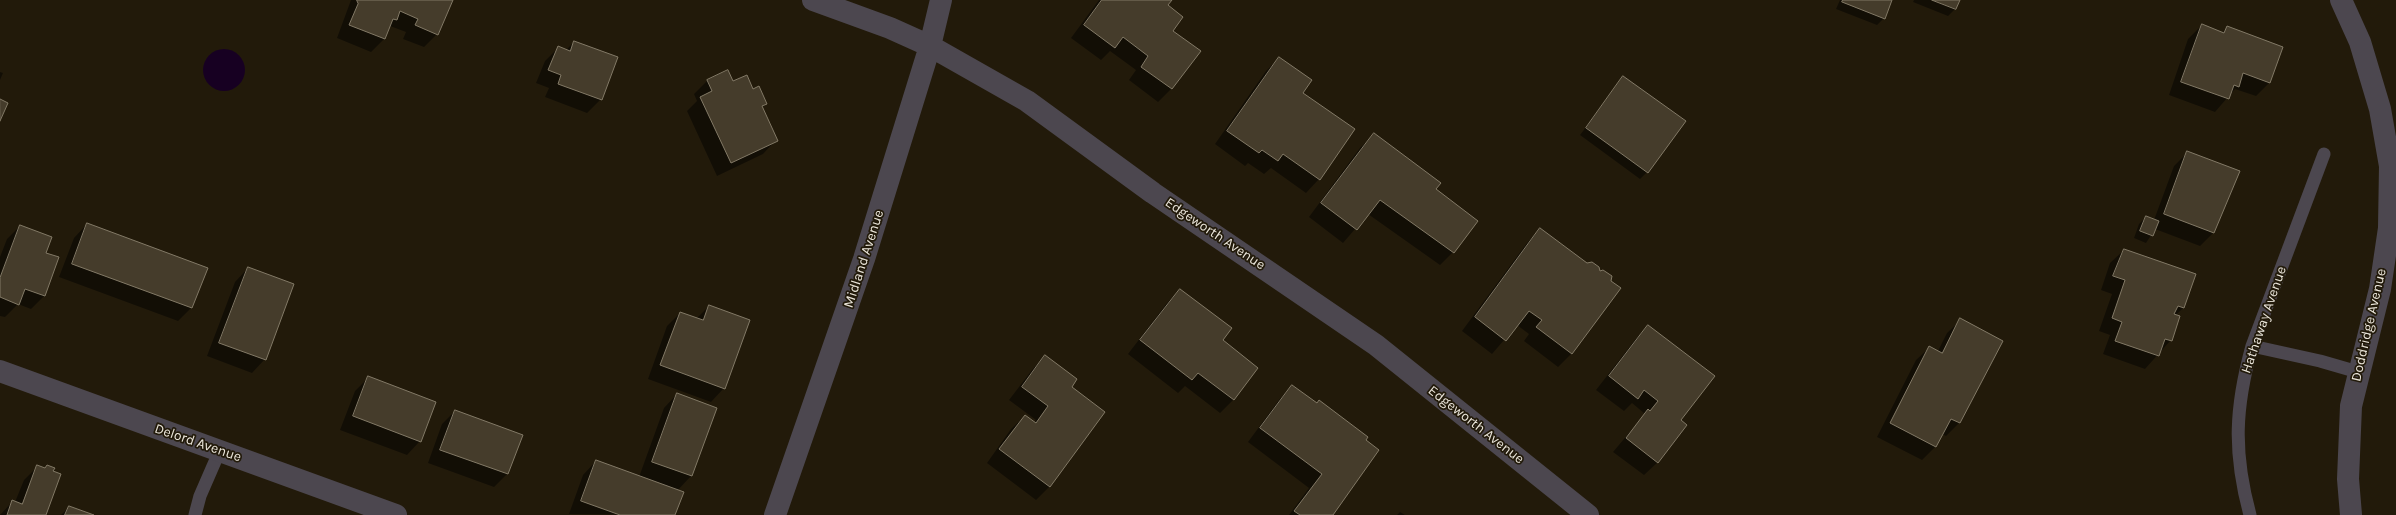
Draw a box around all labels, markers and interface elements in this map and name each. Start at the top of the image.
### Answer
street label: Edgeworth Avenue [1162,194,1268,274]
street label: Midland Avenue [840,208,888,310]
street label: Hathaway Avenue [2238,264,2290,376]
street label: Doddridge Avenue [2348,267,2390,383]
street label: Edgeworth Avenue [1425,382,1527,468]
street label: Delord Avenue [152,420,244,466]

